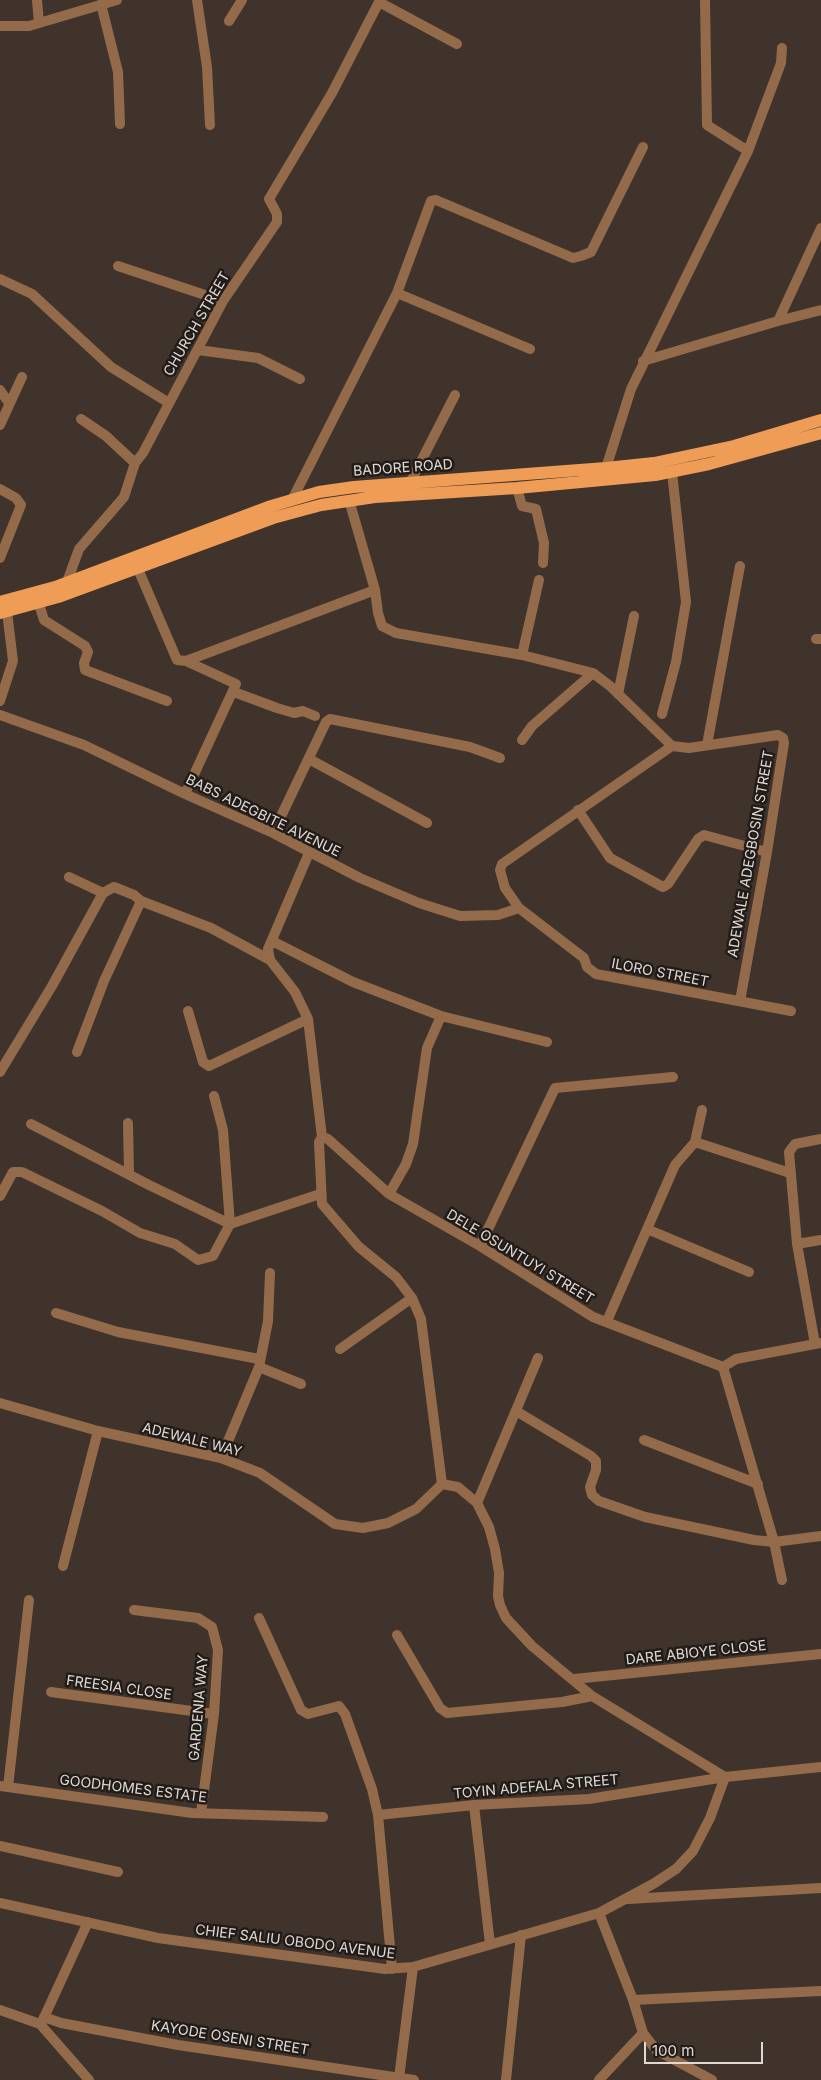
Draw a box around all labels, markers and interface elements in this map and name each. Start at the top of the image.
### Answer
street label: CHURCH STREET [160,269,234,379]
street label: BADORE ROAD [353,456,453,480]
street label: ADEWALE ADEGBOSIN STREET [725,749,777,959]
street label: BABS ADEGBITE AVENUE [183,771,343,861]
street label: ILORO STREET [610,955,710,991]
street label: DELE OSUNTUYI STREET [443,1206,597,1308]
street label: ADEWALE WAY [140,1419,244,1461]
street label: DARE ABIOYE CLOSE [625,1637,767,1669]
street label: GARDENIA WAY [186,1654,212,1762]
street label: FREESIA CLOSE [65,1672,173,1704]
street label: TOYIN ADEFALA STREET [453,1771,619,1803]
street label: GOODHOMES ESTATE [58,1772,208,1806]
street label: CHIEF SALIU OBODO AVENUE [194,1921,396,1963]
street label: KAYODE OSENI STREET [150,2017,310,2059]
scale bar [646,2032,765,2064]
text: 100 m [652,2041,694,2060]

